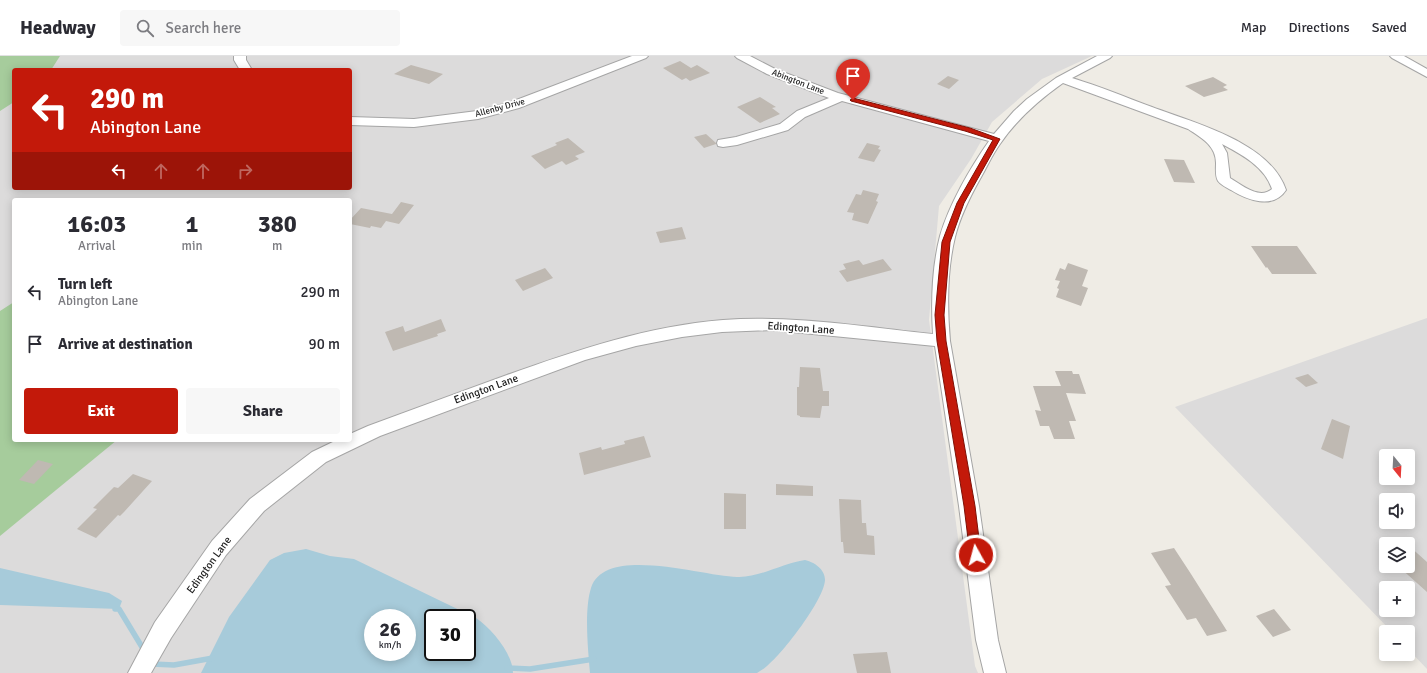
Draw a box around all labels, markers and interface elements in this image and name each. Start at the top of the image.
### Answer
search box [120,10,400,46]
text: Headway [20,16,96,40]
icon: search [134,17,156,39]
text: Search here [166,19,241,37]
text: Map [1241,19,1267,36]
text: Directions [1289,19,1350,36]
text: Saved [1372,19,1407,36]
pin [836,59,870,100]
icon: arrive [842,65,864,87]
street label: Abington Lane [770,67,826,97]
text: 290 m [90,82,164,116]
icon: left [24,84,76,136]
street label: Allenby Drive [474,96,527,120]
text: Abington Lane [90,116,201,138]
icon: left [108,160,130,182]
icon: ahead [150,160,172,182]
icon: ahead [192,160,214,182]
icon: right [234,160,256,182]
text: 16:03 [67,209,126,239]
text: 1 [186,209,198,239]
text: 380 [258,209,297,239]
text: Arrival [78,238,115,254]
text: min [182,238,203,254]
text: m [272,238,282,254]
text: Turn left [58,275,112,293]
icon: left [24,281,46,303]
text: 290 m [300,283,340,301]
text: Abington Lane [58,293,138,309]
street label: Edington Lane [767,319,835,337]
icon: arrive [24,333,46,355]
text: Arrive at destination [58,335,193,353]
text: 90 m [309,335,340,353]
street label: Edington Lane [452,371,520,407]
button: Exit [24,388,178,434]
button: Share [186,388,340,434]
north arrow [1379,449,1415,485]
map controls [1379,449,1415,661]
button: sound [1379,493,1415,529]
street label: Edington Lane [184,534,234,596]
position arrow [955,534,997,576]
button: layers [1379,537,1415,573]
button: + [1379,581,1415,617]
speed limit sign: 30 [424,609,476,661]
text: 26 [379,617,401,642]
button: − [1379,625,1415,661]
text: km/h [379,639,401,651]

